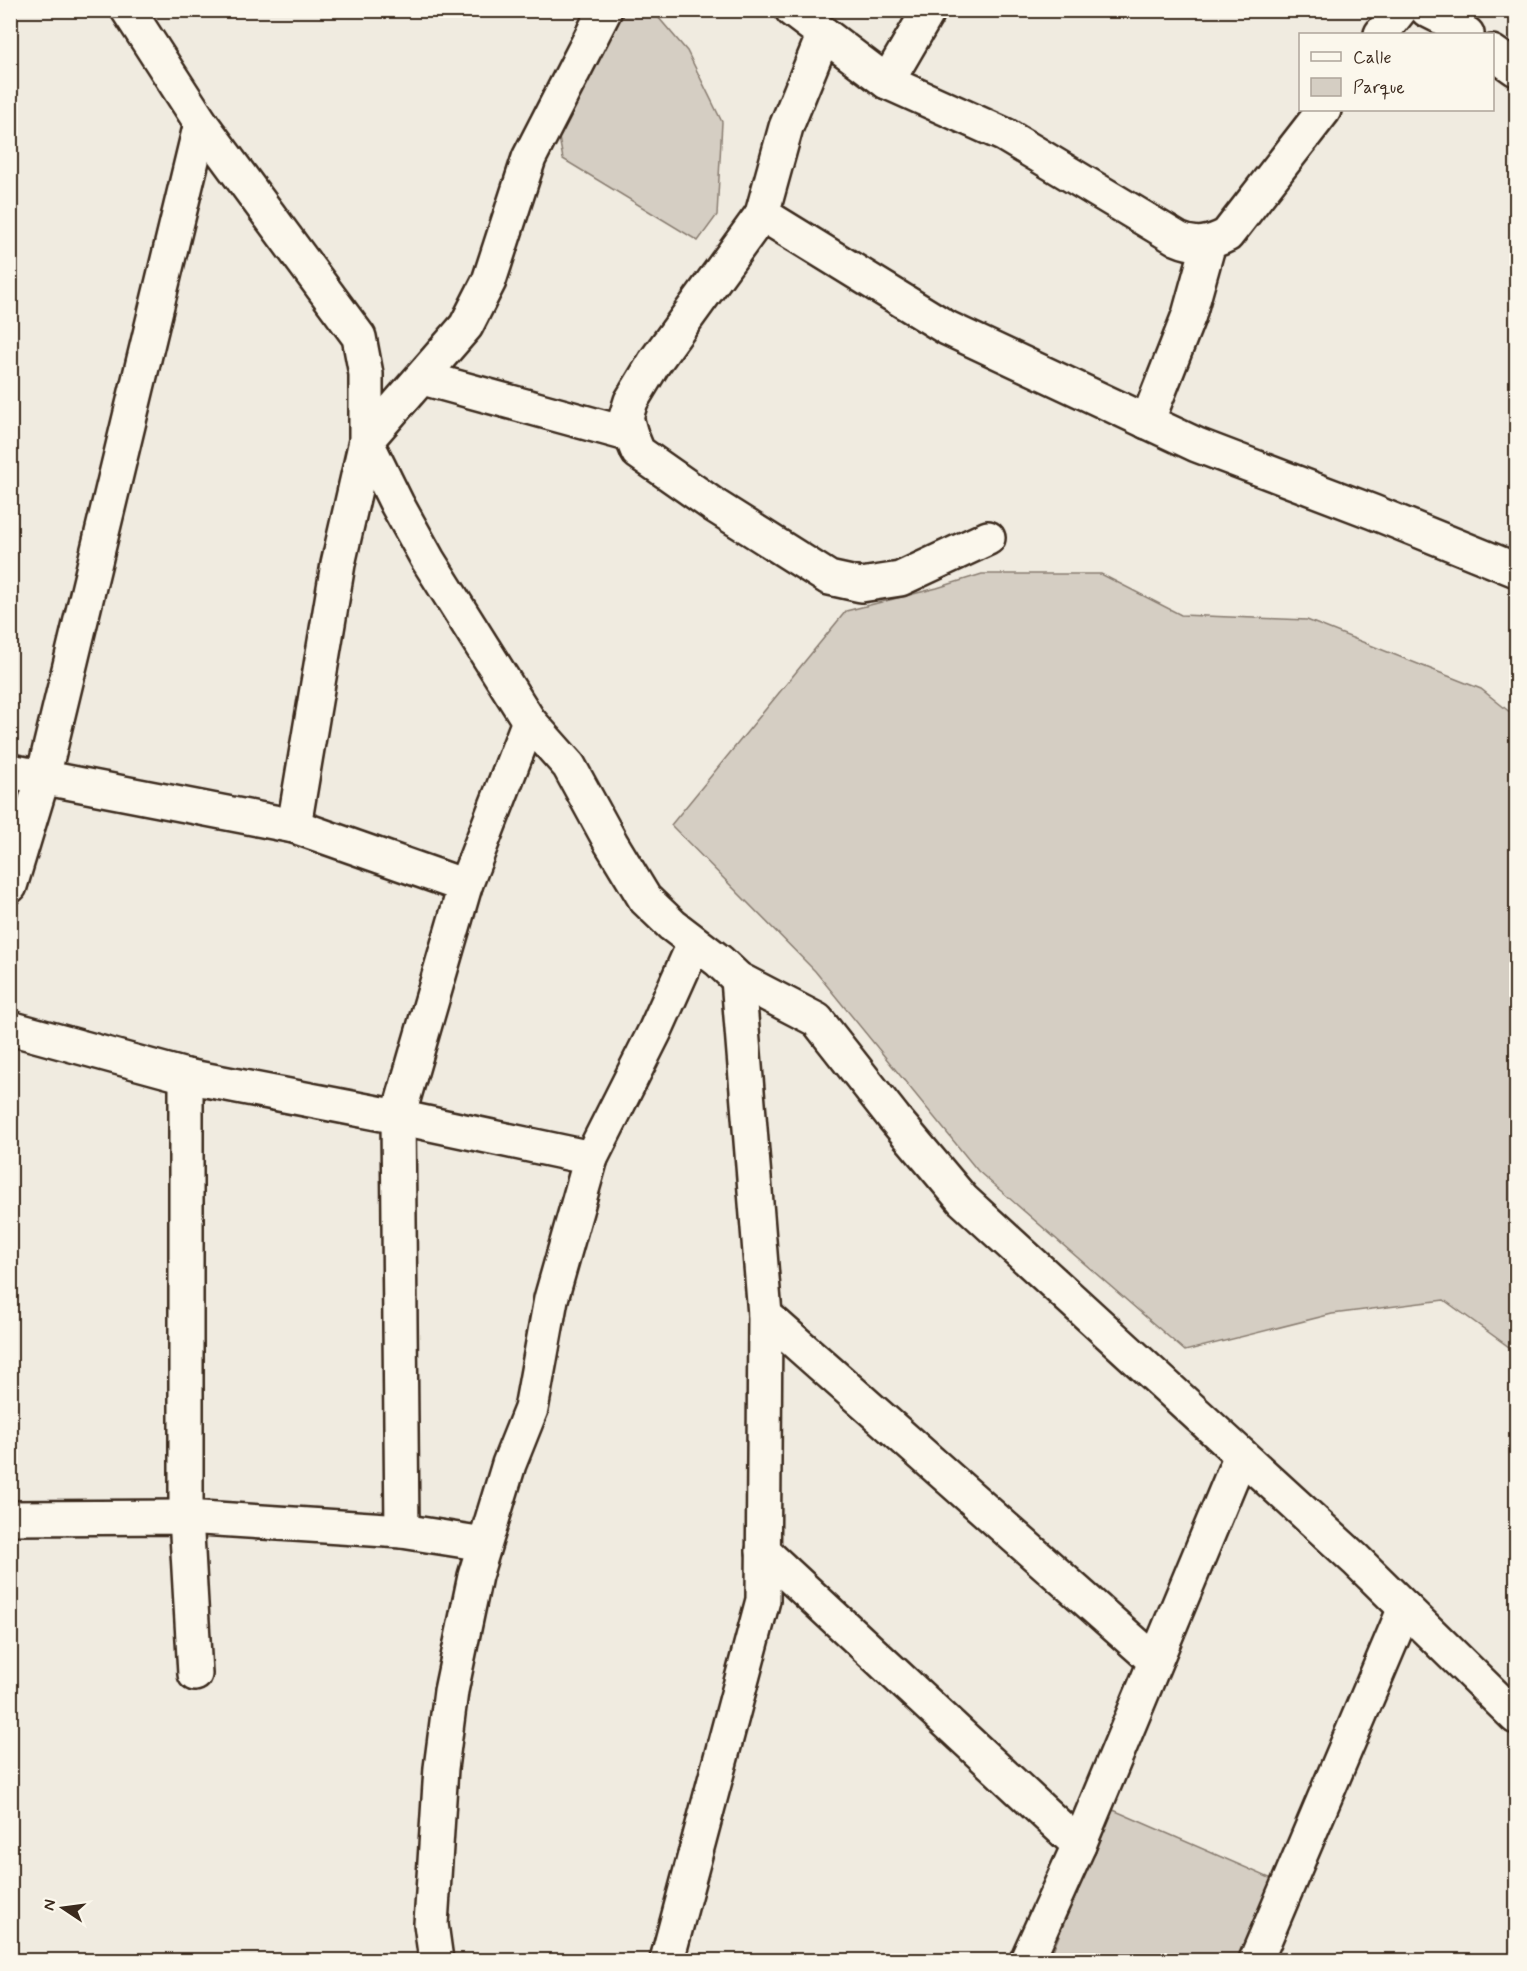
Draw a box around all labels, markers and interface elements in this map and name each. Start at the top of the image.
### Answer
legend [1299,33,1494,111]
text: Calle [1353,46,1392,70]
text: Parque [1353,76,1405,100]
north arrow [33,1878,93,1938]
text: N [38,1897,61,1913]

